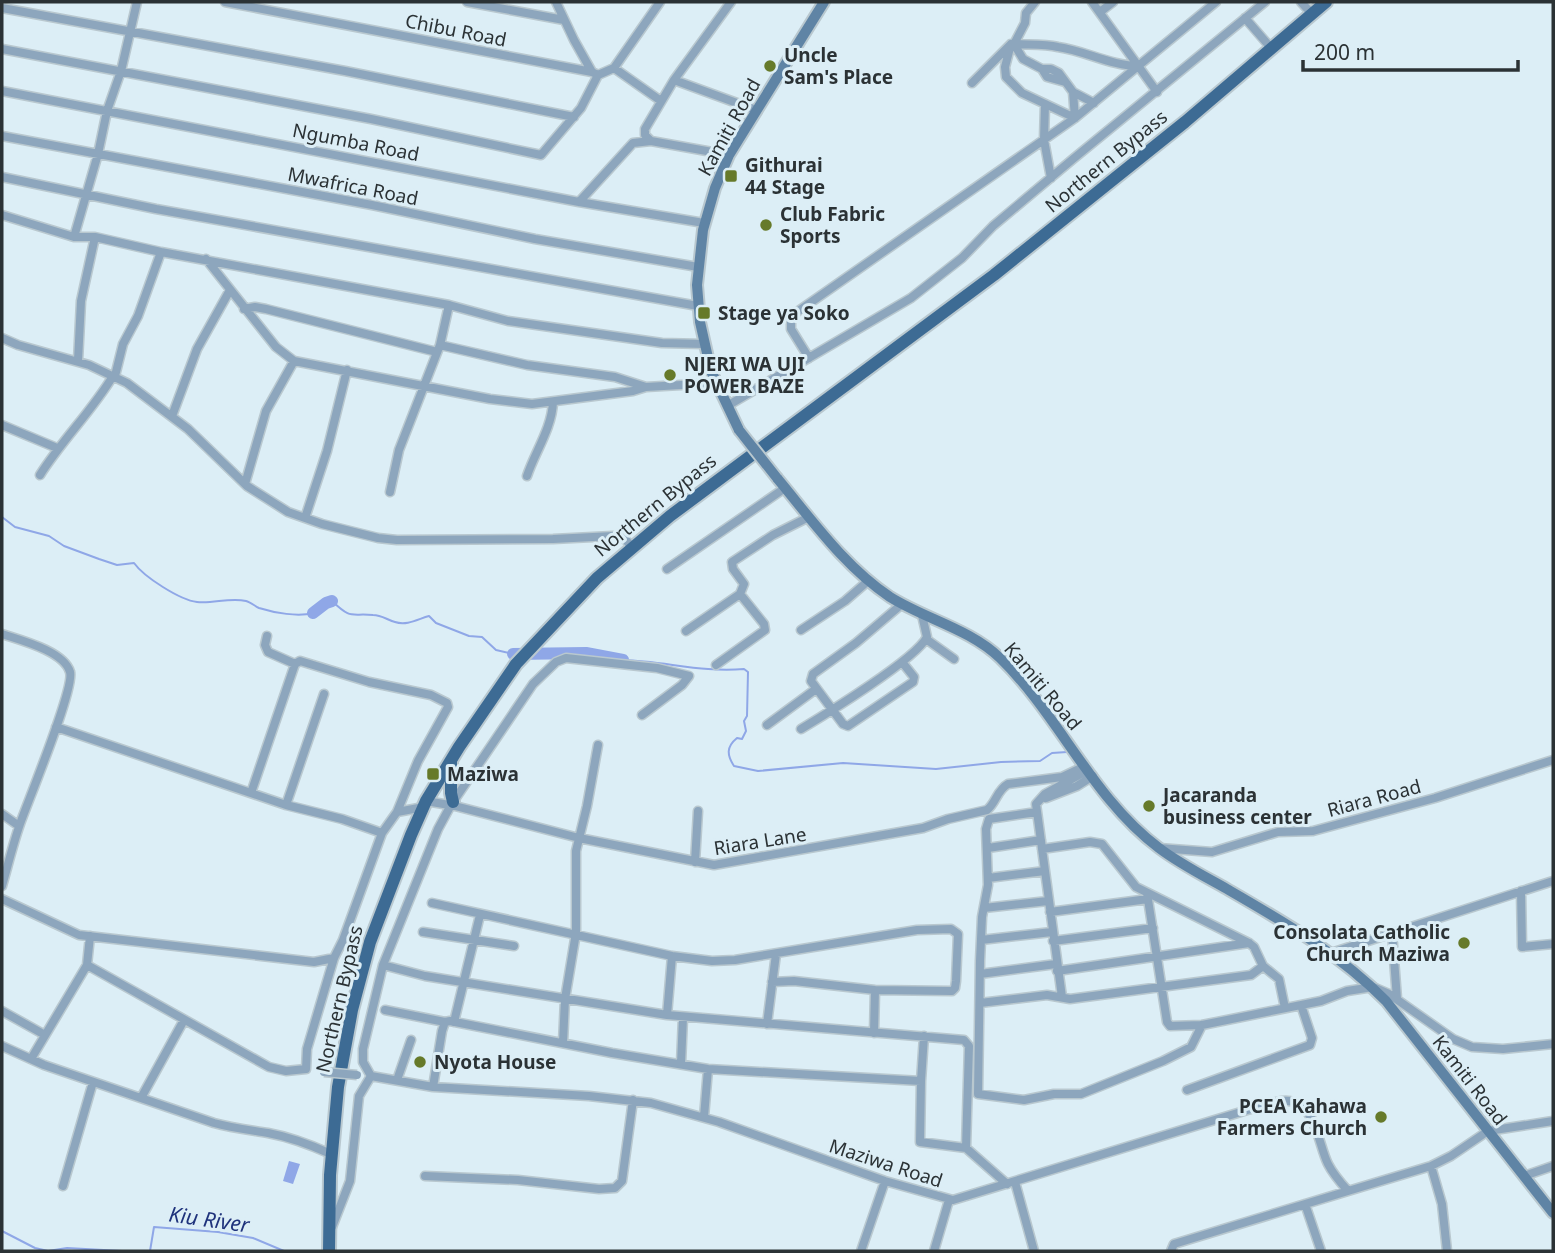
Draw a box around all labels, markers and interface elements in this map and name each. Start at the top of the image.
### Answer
street label: Chibu Road [403,7,509,53]
scale bar [1303,28,1518,72]
text: 200 m [1314,38,1375,66]
place label: Uncle Sam's Place [784,42,893,90]
marker: Uncle Sam's Place [762,58,778,74]
street label: Kamiti Road [692,74,766,180]
street label: Northern Bypass [1039,104,1173,218]
street label: Ngumba Road [290,117,422,167]
place label: Githurai 44 Stage [745,152,825,200]
street label: Mwafrica Road [285,161,421,211]
marker: Githurai 44 Stage [723,168,739,184]
place label: Club Fabric Sports [780,201,885,249]
marker: Club Fabric Sports [758,217,774,233]
place label: Stage ya Soko [718,300,850,326]
marker: Stage ya Soko [696,305,712,321]
place label: NJERI WA UJI POWER BAZE [684,351,805,399]
marker: NJERI WA UJI POWER BAZE [662,367,678,383]
street label: Northern Bypass [588,448,722,562]
street label: Kamiti Road [999,636,1087,736]
place label: Maziwa [447,761,519,787]
marker: Maziwa [425,766,441,782]
street label: Riara Road [1324,773,1424,823]
place label: Jacaranda business center [1161,782,1312,830]
marker: Jacaranda business center [1141,798,1157,814]
street label: Riara Lane [712,821,808,861]
place label: Consolata Catholic Church Maziwa [1273,919,1450,967]
street label: Northern Bypass [309,923,369,1075]
marker: Consolata Catholic Church Maziwa [1456,935,1472,951]
street label: Kamiti Road [1427,1030,1513,1130]
place label: Nyota House [434,1049,556,1075]
marker: Nyota House [412,1054,428,1070]
place label: PCEA Kahawa Farmers Church [1217,1093,1367,1141]
marker: PCEA Kahawa Farmers Church [1373,1109,1389,1125]
street label: Maziwa Road [826,1132,946,1194]
water label: Kiu River [167,1200,253,1239]

